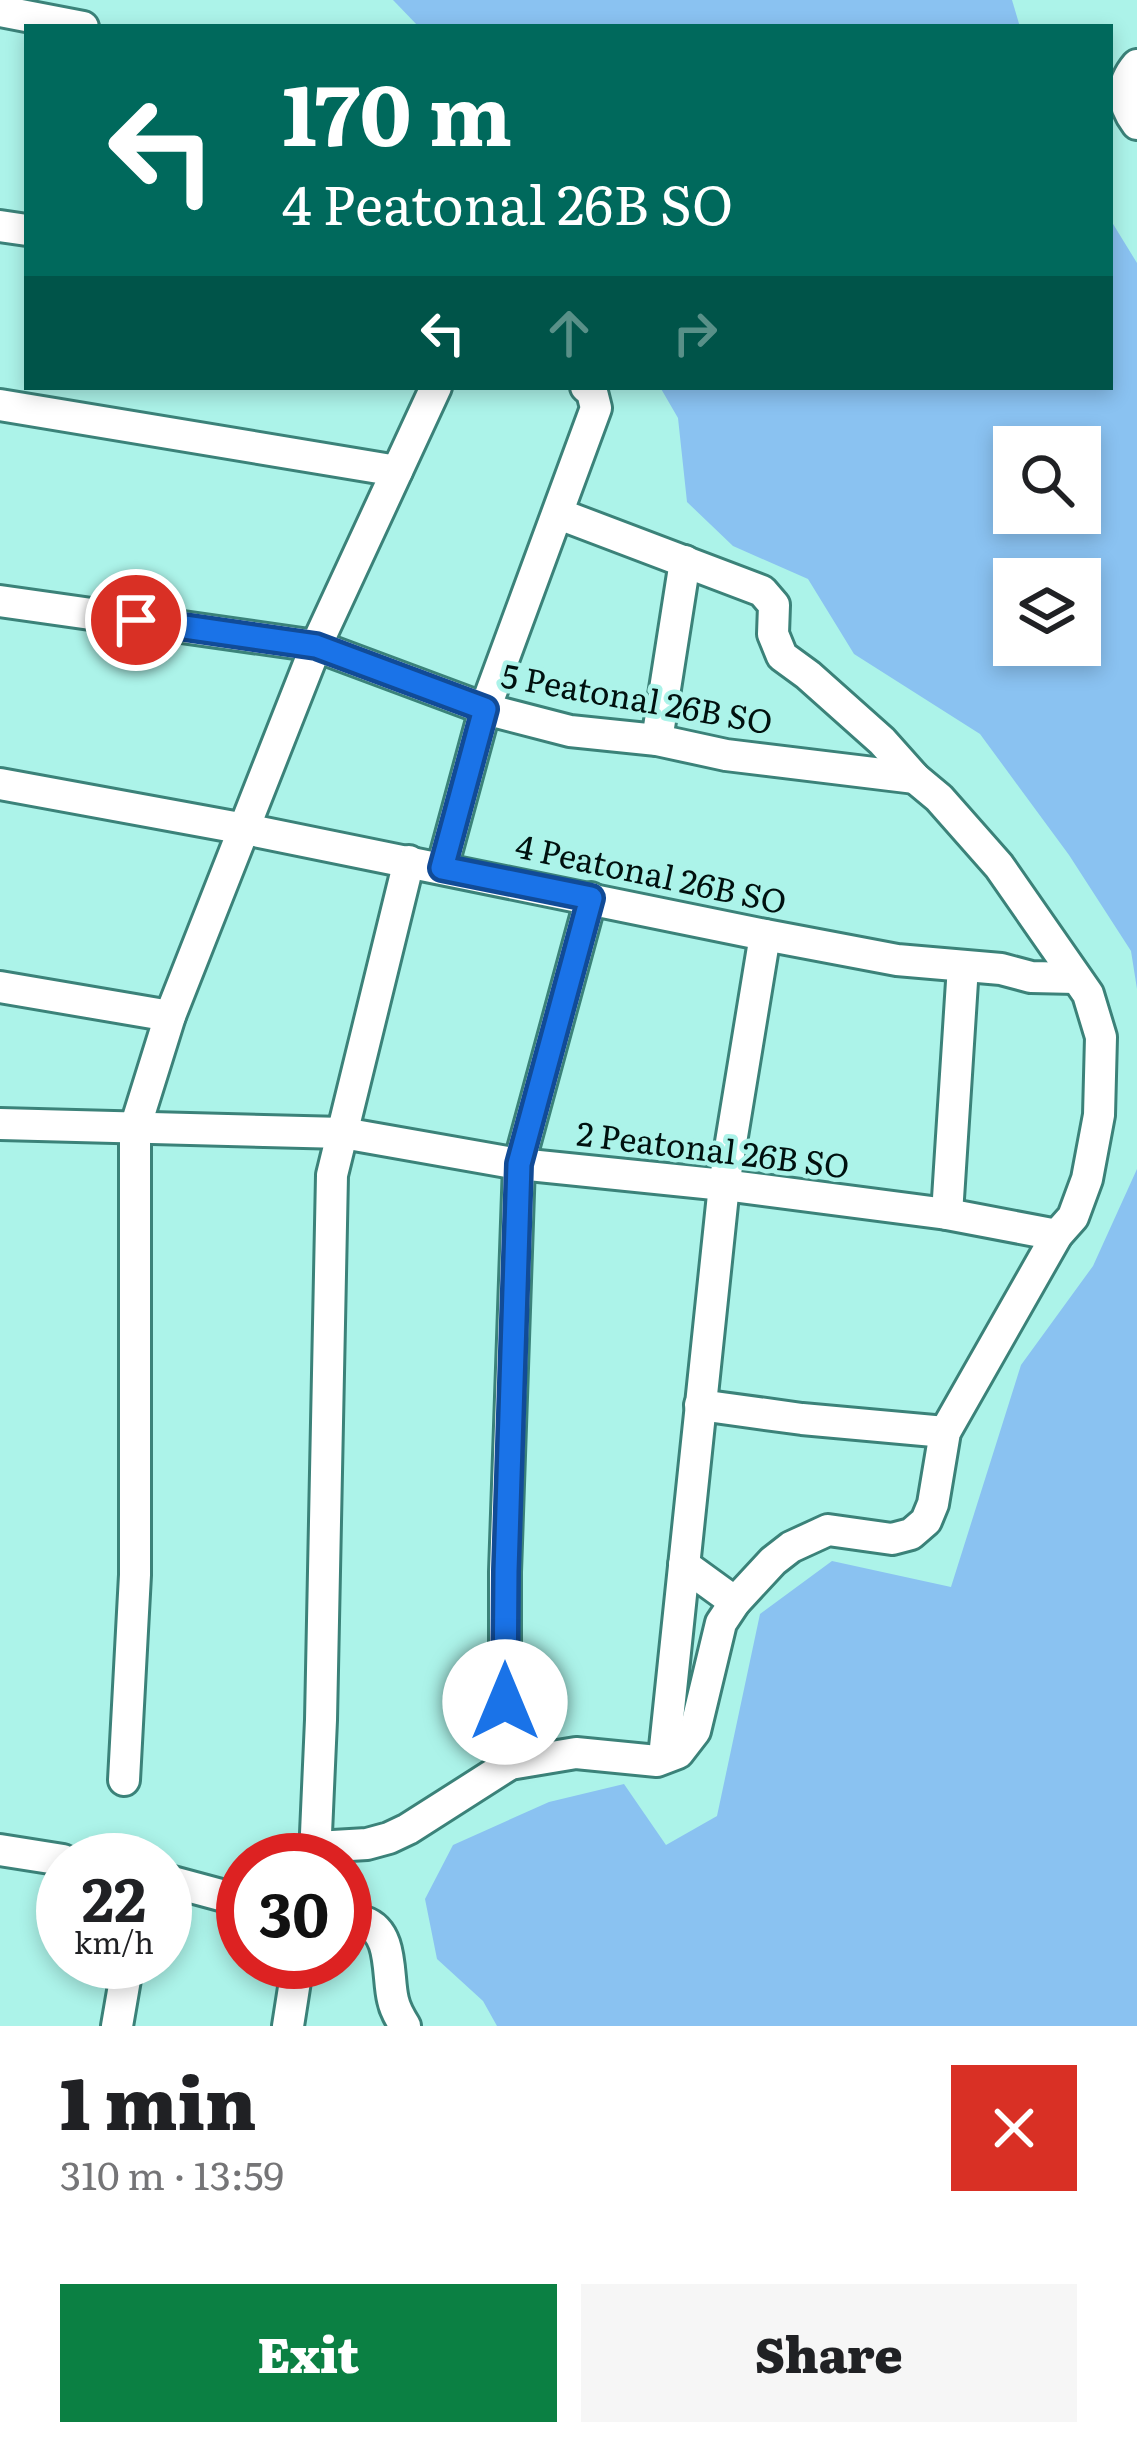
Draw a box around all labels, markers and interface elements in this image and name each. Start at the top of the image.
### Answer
text: 170 m [282,47,512,172]
icon: left [84,72,240,228]
text: 4 Peatonal 26B SO [282,161,733,242]
icon: left [410,300,476,366]
icon: ahead [536,300,602,366]
icon: right [662,300,728,366]
map controls [993,426,1101,666]
button: search [993,426,1101,534]
button: layers [993,558,1101,666]
pin [85,569,187,671]
icon: arrive [103,587,169,653]
street label: 5 Peatonal 26B SO [498,649,777,744]
street label: 4 Peatonal 26B SO [512,819,791,924]
street label: 2 Peatonal 26B SO [574,1106,852,1189]
position arrow [442,1639,568,1765]
speed limit sign: 30 [216,1833,372,1989]
text: 22 [82,1851,146,1940]
text: km/h [74,1919,154,1963]
text: 1 min [60,2045,256,2152]
button: close [951,2065,1077,2191]
text: 310 m · 13:59 [60,2144,284,2202]
button: Exit [60,2284,557,2422]
button: Share [581,2284,1077,2422]

